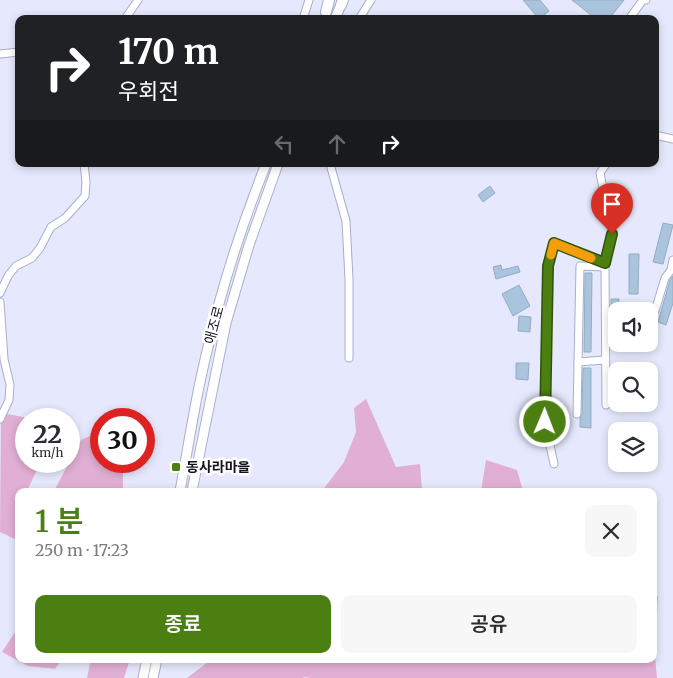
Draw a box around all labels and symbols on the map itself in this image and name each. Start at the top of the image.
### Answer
pin [591,183,633,234]
street label: 애조로 [200,304,228,346]
position arrow [518,395,570,447]
speed limit sign: 30 [90,408,155,473]
place label: 동사라마을 [186,458,251,476]
marker: 동사라마을 [170,461,182,473]

